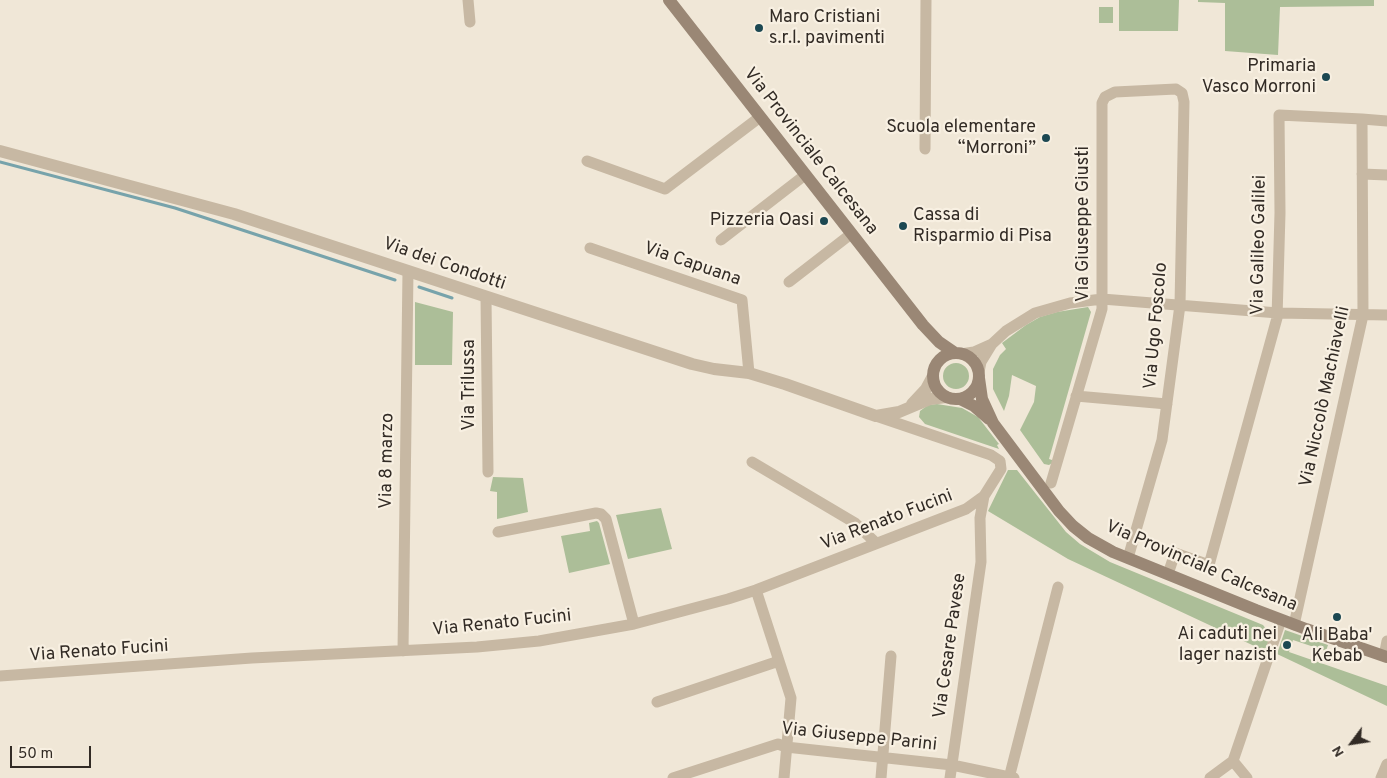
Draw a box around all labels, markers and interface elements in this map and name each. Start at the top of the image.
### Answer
place label: Maro Cristiani s.r.l. pavimenti [769,7,885,50]
marker: Maro Cristiani s.r.l. pavimenti [753,22,765,34]
place label: Primaria Vasco Morroni [1202,56,1316,98]
street label: Via Provinciale Calcesana [738,64,882,240]
marker: Primaria Vasco Morroni [1320,71,1332,83]
place label: Scuola elementare “Morroni” [886,117,1036,160]
marker: Scuola elementare “Morroni” [1040,132,1052,144]
street label: Via Giuseppe Giusti [1073,146,1095,302]
street label: Via Galileo Galilei [1248,175,1272,315]
place label: Cassa di Risparmio di Pisa [913,205,1052,248]
place label: Pizzeria Oasi [710,210,814,232]
marker: Pizzeria Oasi [818,215,830,227]
marker: Cassa di Risparmio di Pisa [897,220,909,232]
street label: Via dei Condotti [380,234,508,296]
street label: Via Capuana [641,238,743,292]
street label: Via Ugo Foscolo [1141,262,1173,390]
street label: Via Niccolò Machiavelli [1296,305,1356,489]
street label: Via Trilussa [459,339,481,431]
street label: Via 8 marzo [376,413,400,509]
street label: Via Renato Fucini [818,486,956,556]
street label: Via Provinciale Calcesana [1102,517,1300,617]
street label: Via Cesare Pavese [930,572,972,720]
street label: Via Renato Fucini [431,606,573,642]
marker: Ali Baba' Kebab [1331,611,1343,623]
place label: Ai caduti nei lager nazisti [1177,624,1277,666]
place label: Ali Baba' Kebab [1302,625,1372,668]
street label: Via Renato Fucini [29,636,169,668]
marker: Ai caduti nei lager nazisti [1281,639,1293,651]
north arrow [1327,718,1377,768]
street label: Via Giuseppe Parini [780,719,938,757]
scale bar [12,736,94,768]
text: N [1329,742,1349,760]
text: 50 m [18,745,53,764]

